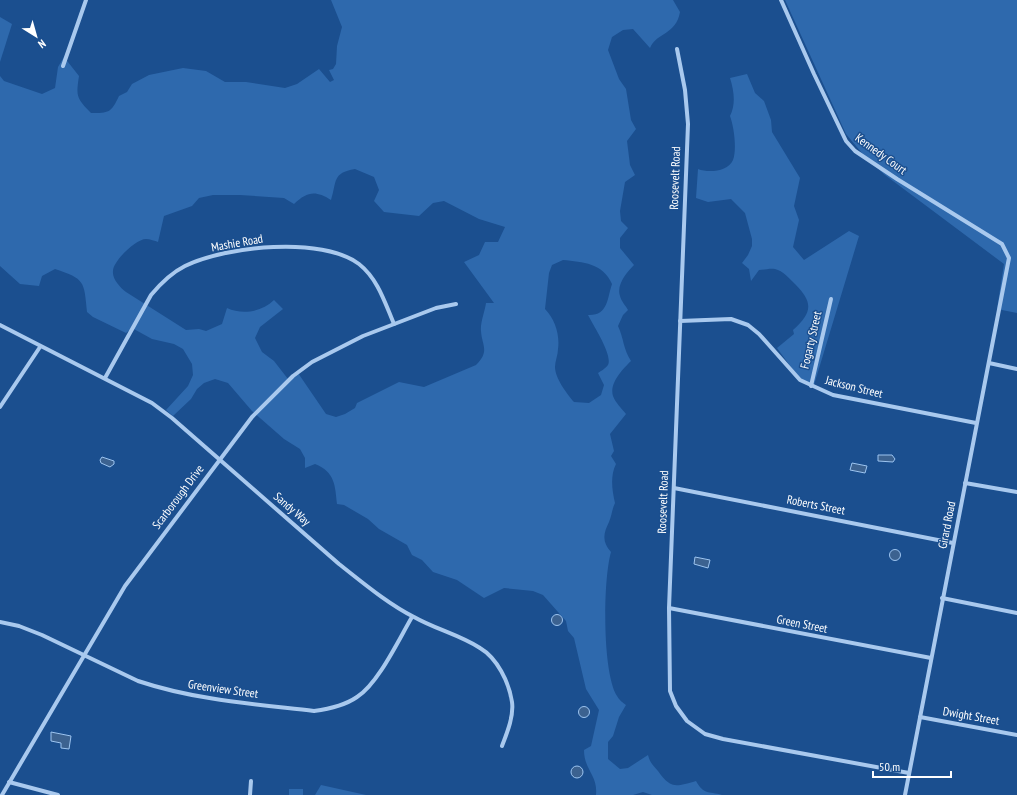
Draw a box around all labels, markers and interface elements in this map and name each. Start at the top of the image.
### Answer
north arrow [16,16,56,56]
text: N [35,37,49,51]
street label: Kennedy Court [853,130,911,178]
street label: Roosevelt Road [666,146,683,210]
street label: Mashie Road [210,231,264,254]
street label: Fogarty Street [797,309,825,370]
street label: Jackson Street [823,372,885,401]
street label: Scarborough Drive [149,462,207,532]
street label: Roosevelt Road [654,470,671,534]
street label: Sandy Way [271,489,314,529]
street label: Roberts Street [786,492,847,518]
street label: Girard Road [935,500,958,550]
street label: Green Street [775,611,830,636]
street label: Greenview Street [187,676,260,701]
street label: Dwight Street [942,703,1001,728]
scale bar [873,753,951,779]
text: 50 m [879,759,900,774]

